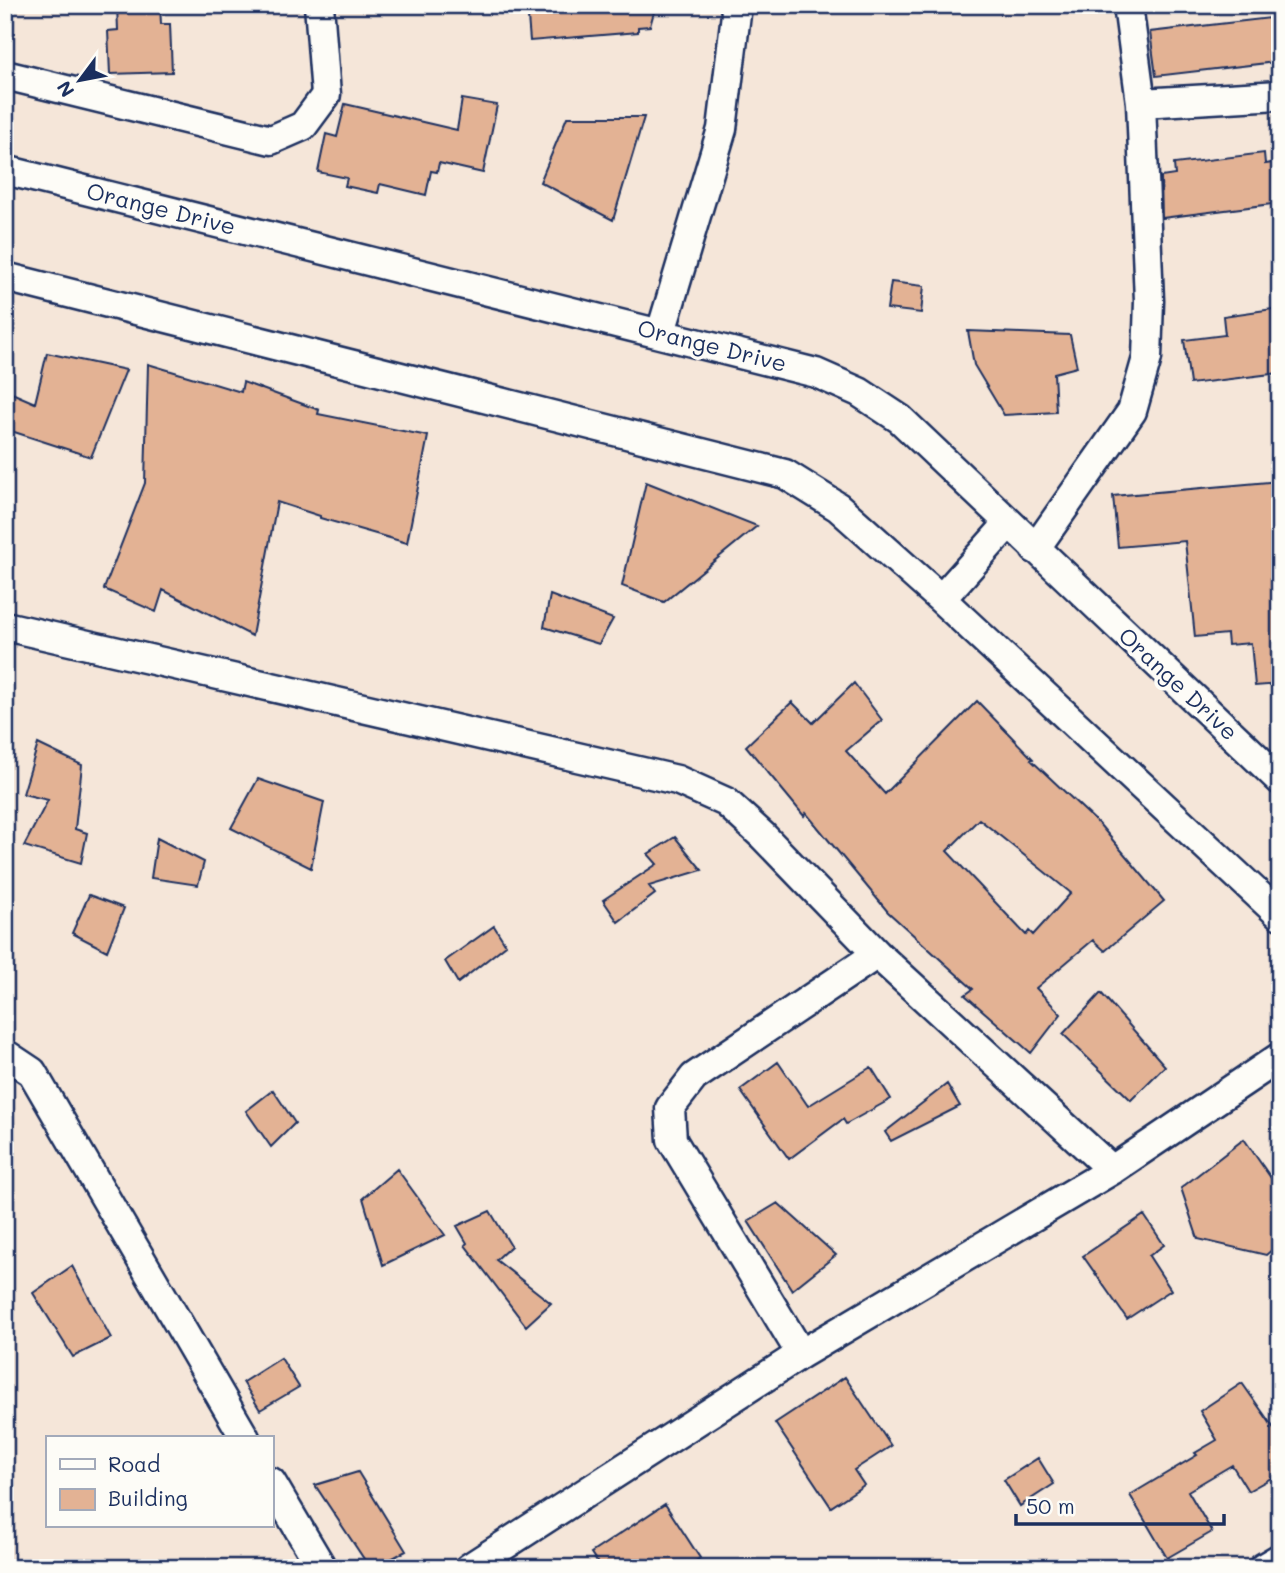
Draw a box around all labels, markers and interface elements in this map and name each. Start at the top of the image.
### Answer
north arrow [46,46,116,116]
text: N [51,77,80,102]
street label: Orange Drive [84,175,239,241]
street label: Orange Drive [635,312,790,378]
street label: Orange Drive [1113,620,1245,746]
legend [46,1436,273,1528]
text: Road [108,1450,160,1477]
scale bar [1016,1482,1224,1526]
text: Building [108,1484,188,1511]
text: 50 m [1026,1492,1075,1519]

